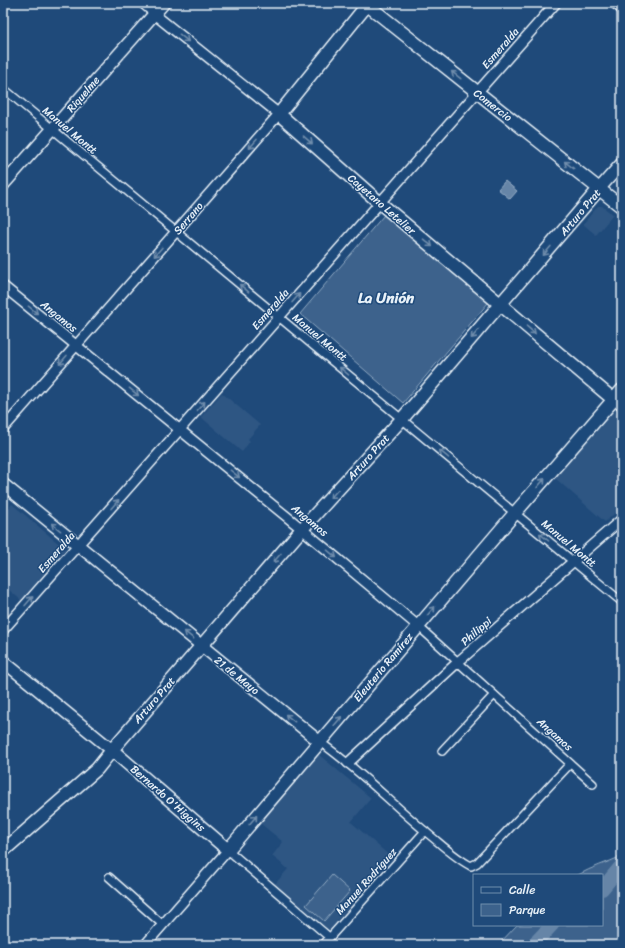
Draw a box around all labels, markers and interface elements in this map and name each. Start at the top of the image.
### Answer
street label: Esmeralda [477,23,524,73]
one-way arrow [179,34,190,43]
street label: Riquelme [62,71,105,117]
one-way arrow [450,71,461,80]
street label: Comercio [469,84,517,127]
street label: Manuel Montt [38,101,102,159]
one-way arrow [303,135,313,145]
one-way arrow [248,138,257,149]
one-way arrow [563,160,574,169]
street label: Cayetano Letelier [343,169,421,240]
street label: Arturo Prat [554,184,606,241]
street label: Serrano [169,197,209,239]
one-way arrow [422,239,433,248]
one-way arrow [542,245,551,256]
one-way arrow [153,246,162,257]
one-way arrow [238,284,249,293]
street label: Esmeralda [247,284,294,334]
district label: La Unión [358,285,415,311]
one-way arrow [291,293,300,303]
street label: Angamos [35,295,82,338]
one-way arrow [28,306,39,315]
street label: Manuel Montt [288,308,352,366]
one-way arrow [525,325,536,334]
one-way arrow [471,329,480,339]
one-way arrow [58,355,67,365]
one-way arrow [338,367,349,376]
one-way arrow [129,388,140,397]
one-way arrow [196,401,205,411]
street label: Arturo Prat [342,430,395,486]
one-way arrow [439,449,449,458]
one-way arrow [230,470,240,479]
one-way arrow [536,478,545,489]
one-way arrow [329,489,338,499]
one-way arrow [110,498,119,509]
street label: Angamos [286,499,333,542]
street label: Manuel Montt [537,514,601,572]
one-way arrow [50,522,61,531]
street label: Esmeralda [33,527,80,577]
one-way arrow [539,532,549,541]
one-way arrow [327,549,337,558]
one-way arrow [272,553,281,564]
one-way arrow [24,596,33,606]
one-way arrow [426,606,435,617]
street label: Philippi [456,612,497,650]
street label: Eleuterio Ramírez [348,628,419,706]
one-way arrow [184,631,194,640]
street label: 21 de Mayo [210,651,264,700]
street label: Arturo Prat [128,672,180,729]
street label: Angamos [531,712,578,757]
one-way arrow [284,713,295,722]
one-way arrow [333,716,342,727]
street label: Bernardo O'Higgins [126,760,210,837]
one-way arrow [249,815,258,825]
street label: Manuel Rodríguez [331,843,402,919]
legend [473,874,603,926]
text: Calle [509,879,536,901]
text: Parque [509,899,546,921]

